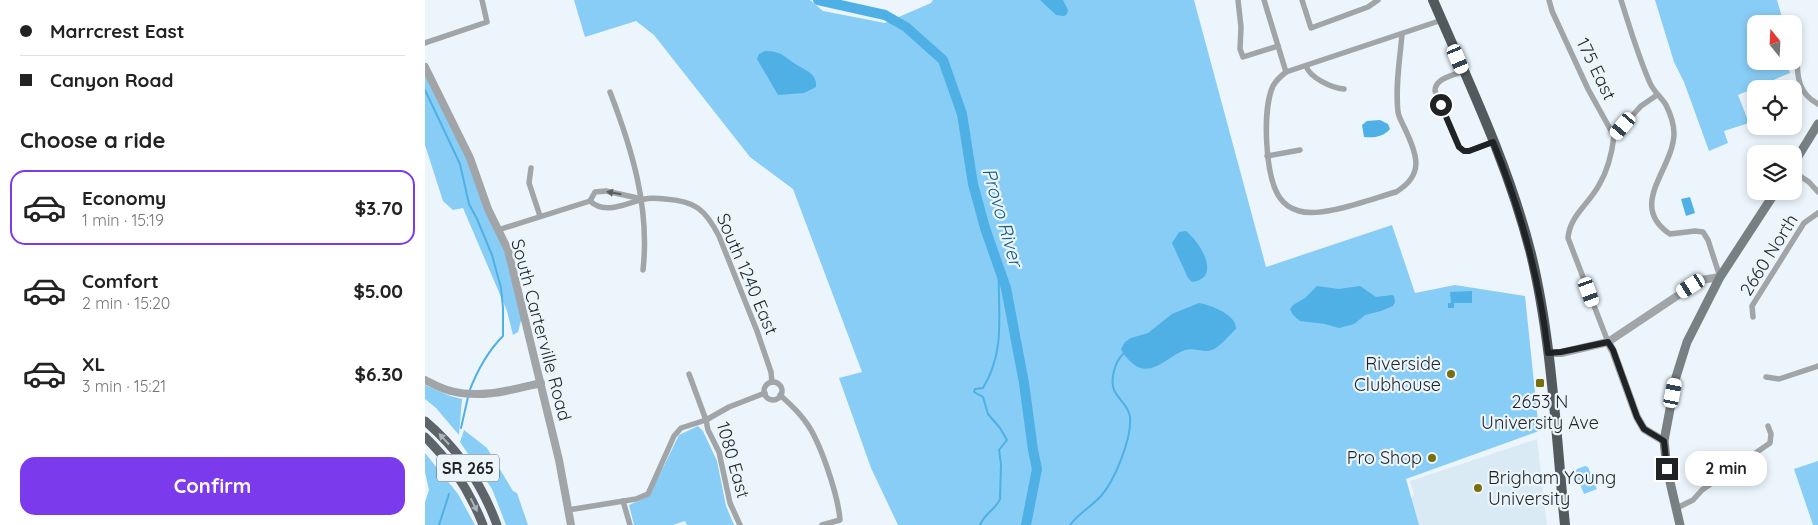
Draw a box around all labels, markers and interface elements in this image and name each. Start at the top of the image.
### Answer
north arrow [1747,15,1803,70]
map controls [1747,15,1802,200]
text: Marrcrest East [50,19,184,43]
street label: 175 East [1572,34,1621,104]
car [1445,42,1470,76]
text: Canyon Road [50,68,173,92]
button: locate [1747,80,1802,135]
route start [1430,94,1452,116]
car [1607,110,1638,142]
text: Choose a ride [20,126,165,154]
button: layers [1747,145,1802,200]
water label: Provo River [978,165,1029,271]
icon: car [22,185,67,230]
text: Economy [82,186,166,210]
one-way arrow [605,188,621,196]
text: $3.70 [355,196,403,220]
text: 1 min · 15:19 [82,210,164,230]
street label: South 1240 East [712,210,783,338]
street label: 2660 North [1734,210,1803,300]
street label: South Carterville Road [506,236,577,423]
icon: car [22,268,67,313]
text: Comfort [82,269,159,293]
car [1674,272,1707,300]
car [1576,275,1601,309]
text: $5.00 [353,279,403,303]
text: 2 min · 15:20 [82,293,170,313]
icon: car [22,351,67,396]
text: XL [82,352,105,376]
place label: Riverside Clubhouse [1354,352,1441,396]
text: $6.30 [355,362,403,386]
marker: Riverside Clubhouse [1445,368,1457,380]
text: 3 min · 15:21 [82,376,166,396]
marker: 2653 N University Ave [1534,377,1546,389]
car [1662,377,1683,409]
place label: 2653 N University Ave [1481,390,1599,434]
street label: 1080 East [712,419,755,501]
one-way arrow [438,434,450,446]
place label: Pro Shop [1347,446,1422,469]
marker: Pro Shop [1426,452,1438,464]
callout: 2 min [1685,452,1767,486]
road number: SR 265 [437,454,499,482]
button: Confirm [20,457,405,515]
route end [1656,458,1678,480]
text: 2 min [1705,458,1747,478]
place label: Brigham Young University [1488,466,1616,510]
marker: Brigham Young University [1472,482,1484,494]
one-way arrow [470,498,478,512]

